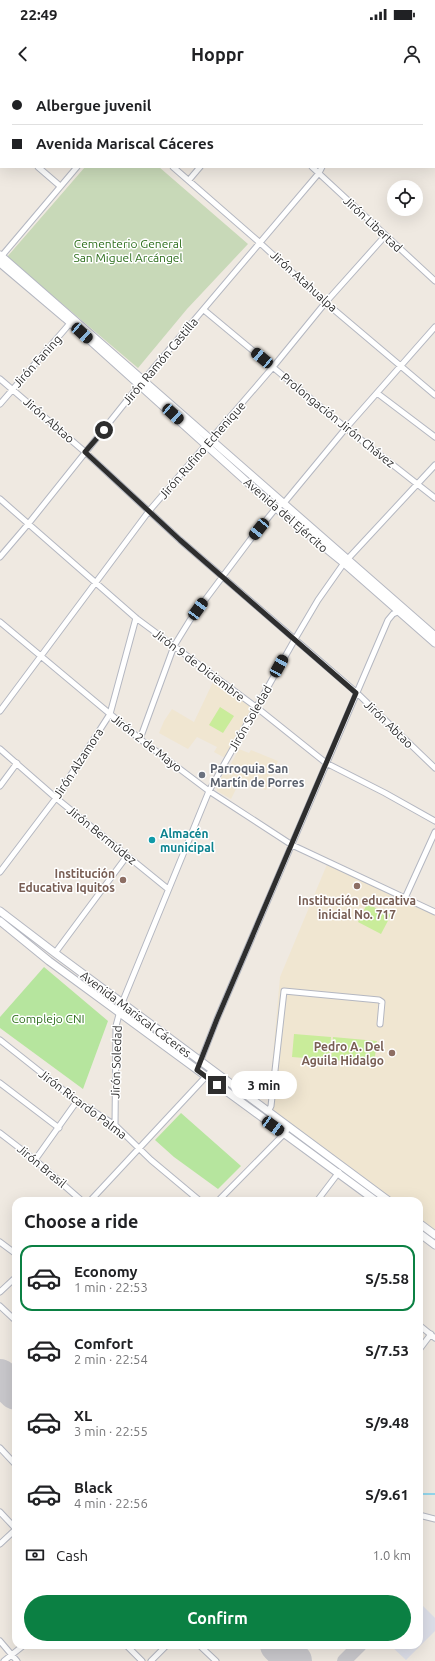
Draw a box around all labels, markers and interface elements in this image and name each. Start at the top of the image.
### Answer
text: 22:49 [20,6,58,23]
icon: back [12,43,34,65]
icon: person [401,43,423,65]
text: Hoppr [191,44,244,64]
text: Albergue juvenil [36,97,151,114]
text: Avenida Mariscal Cáceres [36,135,214,152]
map controls [387,180,423,216]
button: locate [387,180,423,216]
street label: Jirón Libertad [341,194,405,254]
park label: Cementerio General San Miguel Arcángel [73,237,183,264]
street label: Jirón Atahualpa [268,248,340,314]
street label: Jirón Ramón Castilla [120,315,200,407]
car [69,321,95,345]
street label: Jirón Faning [10,332,64,390]
car [249,346,275,370]
street label: Prolongación Jirón Chávez [279,370,398,470]
street label: Jirón Abtao [21,395,77,445]
street label: Jirón Rufino Echenique [156,399,248,501]
car [160,402,186,426]
route start [95,421,113,439]
street label: Avenida del Ejército [242,475,330,555]
car [247,516,271,542]
car [186,596,210,622]
street label: Jirón 9 de Diciembre [151,626,247,704]
car [268,653,290,679]
street label: Jirón Soledad [226,683,274,753]
street label: Jirón Abtao [362,698,416,750]
street label: Jirón 2 de Mayo [109,712,185,774]
street label: Jirón Alzamora [51,726,105,800]
place label: Parroquia San Martín de Porres [210,762,305,789]
marker: Parroquia San Martín de Porres [197,770,207,780]
street label: Jirón Bermúdez [65,803,140,867]
place label: Almacén municipal [160,827,215,854]
marker: Almacén municipal [147,835,157,845]
place label: Institución Educativa Iquitos [19,867,115,894]
marker: Institución Educativa Iquitos [118,875,128,885]
marker: Institución educativa inicial No. 717 [352,881,362,891]
place label: Institución educativa inicial No. 717 [298,894,416,921]
street label: Avenida Mariscal Cáceres [78,968,194,1060]
park label: Complejo CNI [11,1012,85,1025]
street label: Jirón Soledad [108,1025,124,1099]
place label: Pedro A. Del Aguila Hidalgo [301,1040,384,1067]
marker: Pedro A. Del Aguila Hidalgo [387,1048,397,1058]
street label: Jirón Ricardo Palma [37,1067,129,1141]
callout: 3 min [231,1071,297,1099]
route end [208,1076,226,1094]
text: 3 min [248,1078,280,1092]
car [260,1114,286,1138]
street label: Jirón Brasil [15,1142,69,1190]
text: Choose a ride [24,1211,138,1231]
icon: car [26,1260,62,1296]
text: Economy [74,1263,138,1280]
text: S/5.58 [365,1270,409,1287]
text: 1 min · 22:53 [74,1280,148,1294]
icon: car [26,1332,62,1368]
text: Comfort [74,1335,133,1352]
text: S/7.53 [365,1342,409,1359]
text: 2 min · 22:54 [74,1352,148,1366]
icon: car [26,1404,62,1440]
text: XL [74,1407,92,1424]
text: S/9.48 [365,1414,409,1431]
text: 3 min · 22:55 [74,1424,148,1438]
icon: car [26,1476,62,1512]
text: Black [74,1479,113,1496]
text: S/9.61 [365,1486,409,1503]
text: 4 min · 22:56 [74,1496,148,1510]
icon: cash [24,1544,46,1566]
text: Cash [56,1547,88,1564]
text: 1.0 km [372,1548,411,1562]
button: Confirm [24,1595,411,1641]

